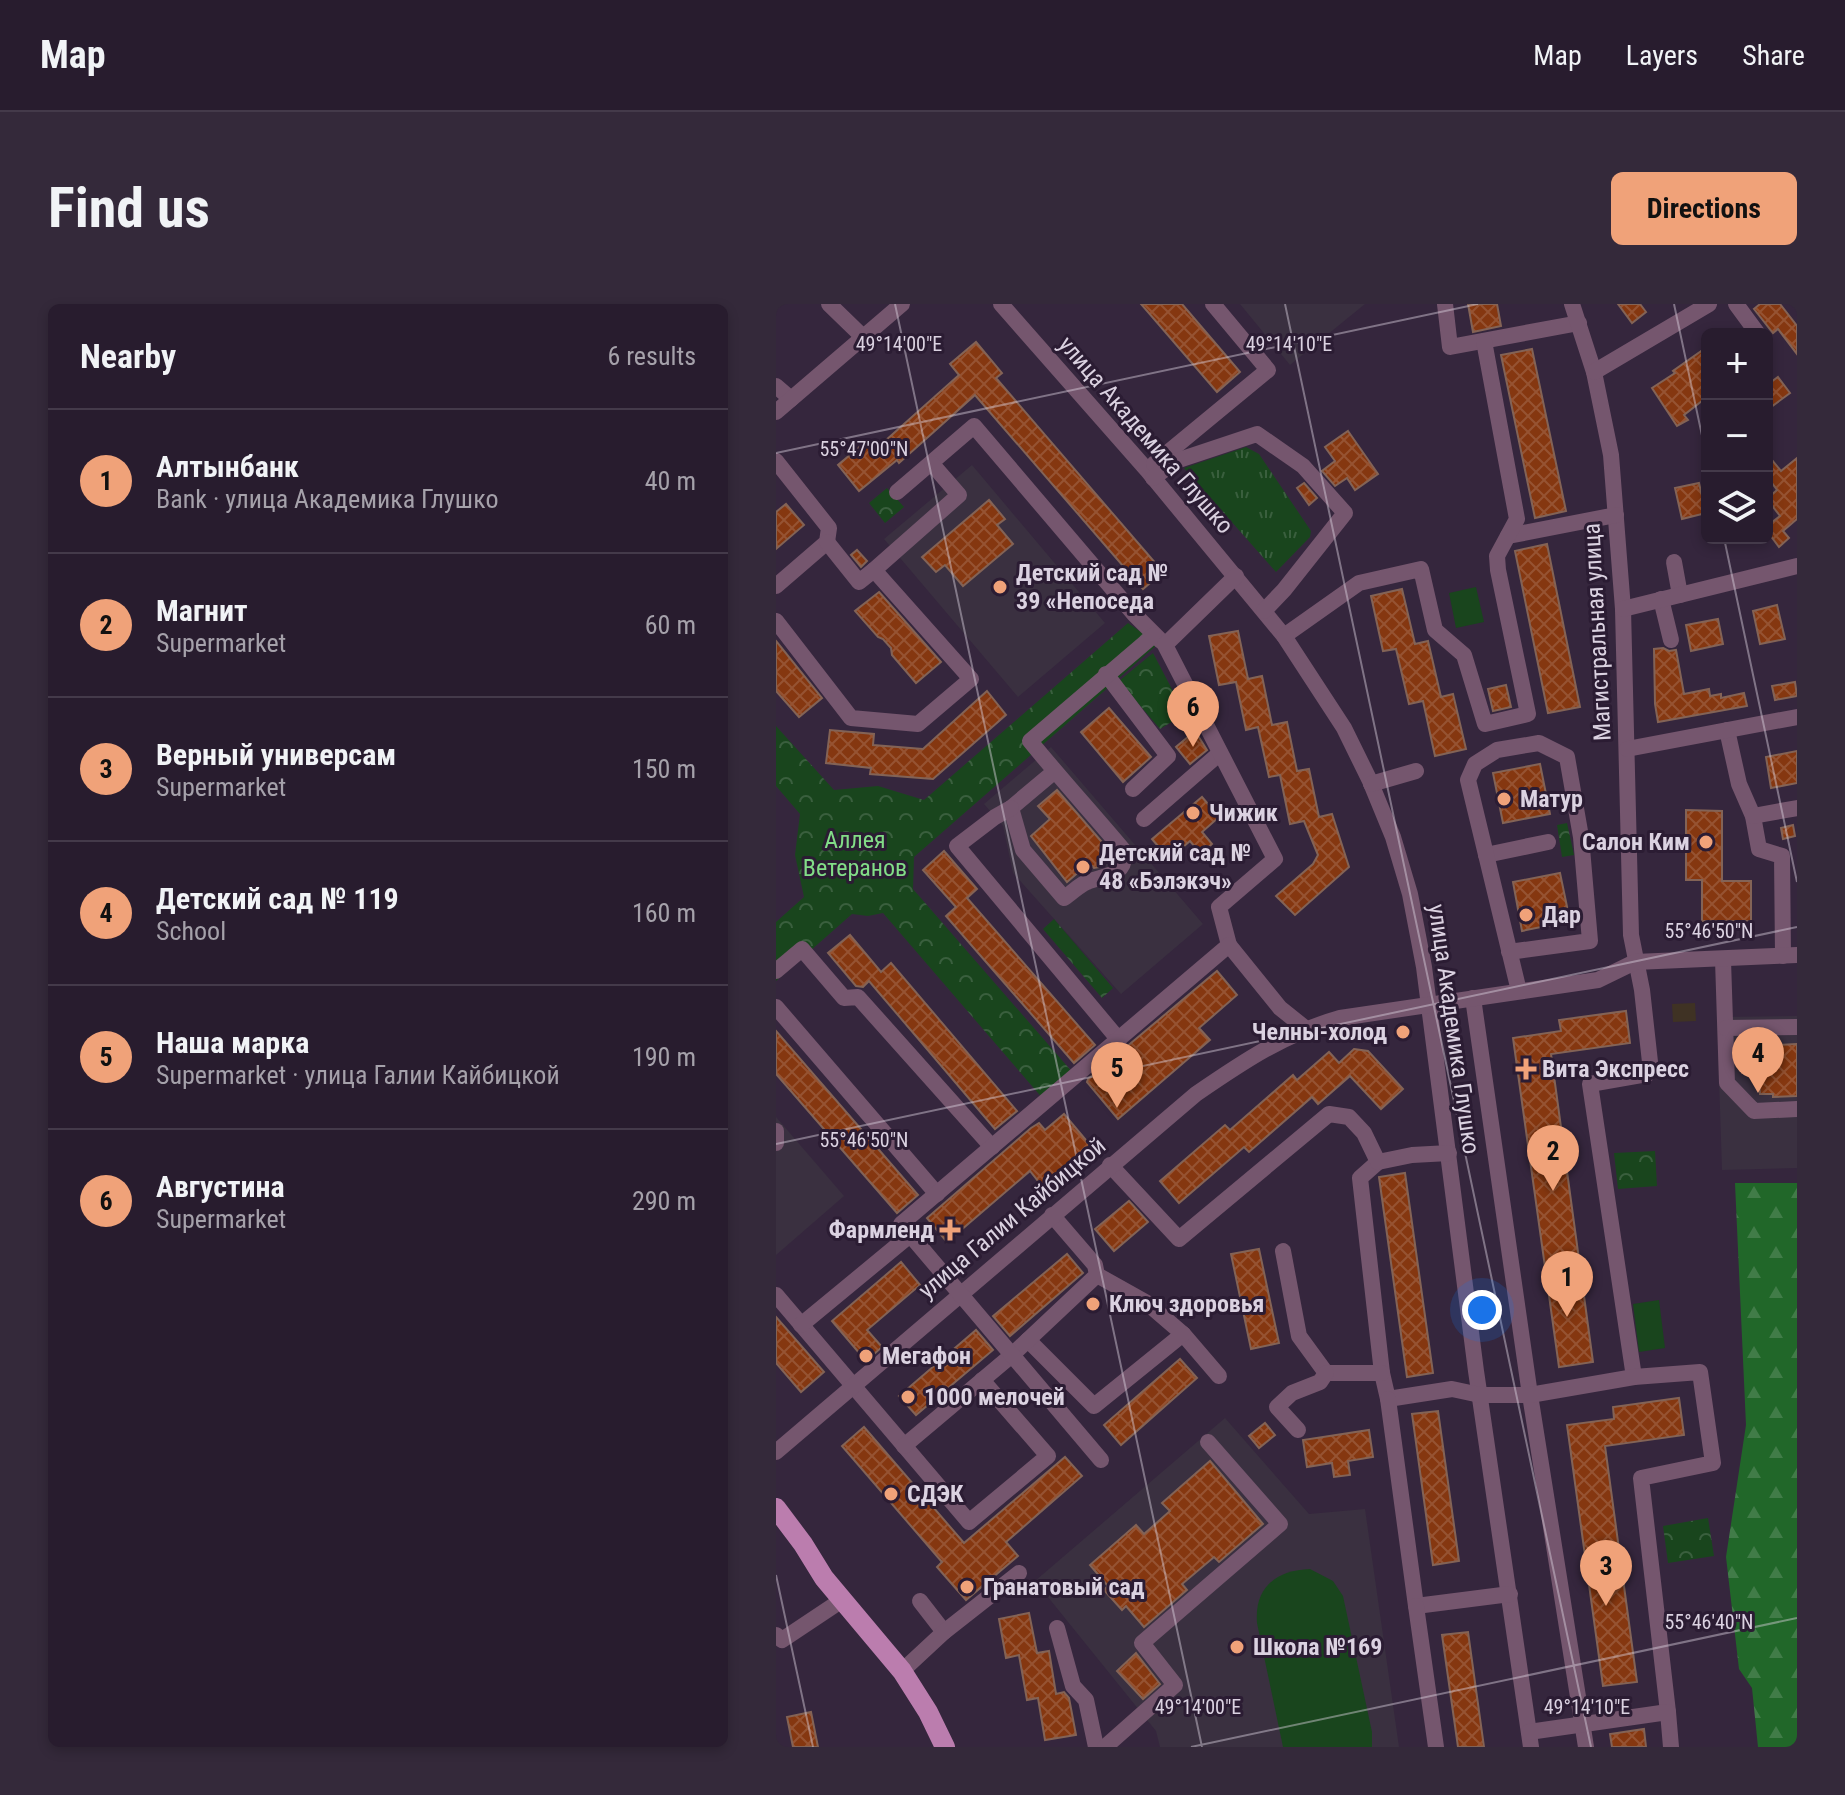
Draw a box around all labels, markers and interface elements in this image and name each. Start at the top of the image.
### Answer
text: Map [40,33,106,77]
text: Map [1533,39,1582,72]
text: Layers [1626,39,1698,72]
text: Share [1742,39,1805,72]
button: Directions [1611,172,1797,245]
text: Find us [48,175,210,241]
map controls [1701,328,1773,544]
button: + [1701,328,1773,400]
street label: улица Академика Глушко [1053,331,1239,539]
text: 49°14'00"E [856,332,942,356]
text: 49°14'10"E [1246,332,1332,356]
text: Nearby [80,336,176,376]
text: 6 results [607,341,696,371]
button: − [1701,400,1773,472]
text: 55°47'00"N [819,437,909,461]
text: Алтынбанк [156,449,299,484]
text: 1 [99,466,113,496]
text: 40 m [645,466,696,496]
button: layers [1701,472,1773,544]
text: Bank · улица Академика Глушко [156,484,498,514]
street label: Магистральная улица [1577,522,1617,742]
place label: Детский сад № 39 «Непоседа [1016,559,1168,615]
marker: Детский сад № 39 «Непоседа [991,578,1009,596]
text: Магнит [156,593,248,628]
text: 2 [99,610,113,640]
text: 60 m [645,610,696,640]
text: Supermarket [156,628,286,658]
pin: 6 [1167,681,1219,747]
text: Верный универсам [156,737,396,772]
text: 3 [99,754,113,784]
text: 150 m [632,754,696,784]
text: Supermarket [156,772,286,802]
place label: Матур [1520,785,1583,813]
marker: Матур [1495,790,1513,808]
place label: Чижик [1209,799,1278,827]
marker: Чижик [1184,804,1202,822]
park label: Аллея Ветеранов [803,826,907,882]
place label: Салон Ким [1582,828,1690,856]
marker: Салон Ким [1697,833,1715,851]
place label: Детский сад № 48 «Бэлэкэч» [1099,839,1251,895]
marker: Детский сад № 48 «Бэлэкэч» [1074,858,1092,876]
text: Детский сад № 119 [156,881,399,916]
text: 4 [99,898,113,928]
text: 160 m [632,898,696,928]
place label: Дар [1542,901,1581,929]
street label: улица Академика Глушко [1423,902,1485,1156]
marker: Дар [1517,906,1535,924]
text: School [156,916,226,946]
text: 55°46'50"N [1664,919,1754,943]
place label: Челны-холод [1252,1018,1387,1046]
marker: Челны-холод [1394,1023,1412,1041]
text: Наша марка [156,1025,309,1060]
pin: 4 [1732,1027,1784,1093]
text: 5 [99,1042,113,1072]
text: 190 m [632,1042,696,1072]
pin: 5 [1091,1042,1143,1108]
place label: Вита Экспресс [1542,1055,1689,1083]
text: Supermarket · улица Галии Кайбицкой [156,1060,560,1090]
marker: Вита Экспресс [1517,1060,1535,1078]
pin: 2 [1527,1125,1579,1191]
text: 55°46'50"N [819,1128,909,1152]
street label: улица Галии Кайбицкой [913,1132,1111,1304]
text: Августина [156,1169,285,1204]
text: 6 [99,1186,113,1216]
text: 290 m [632,1186,696,1216]
text: Supermarket [156,1204,286,1234]
place label: Фармленд [829,1216,934,1244]
marker: Фармленд [941,1221,959,1239]
pin: 1 [1541,1251,1593,1317]
place label: Ключ здоровья [1109,1290,1264,1318]
your location [1462,1290,1502,1330]
marker: Ключ здоровья [1084,1295,1102,1313]
place label: Мегафон [882,1342,971,1370]
marker: Мегафон [857,1347,875,1365]
place label: 1000 мелочей [924,1383,1065,1411]
marker: 1000 мелочей [899,1388,917,1406]
place label: СДЭК [907,1480,964,1508]
marker: СДЭК [882,1485,900,1503]
pin: 3 [1580,1540,1632,1606]
place label: Гранатовый сад [983,1573,1145,1601]
marker: Гранатовый сад [958,1578,976,1596]
text: 55°46'40"N [1664,1610,1754,1634]
place label: Школа №169 [1253,1633,1382,1661]
marker: Школа №169 [1228,1638,1246,1656]
text: 49°14'00"E [1155,1695,1241,1719]
text: 49°14'10"E [1544,1695,1630,1719]

